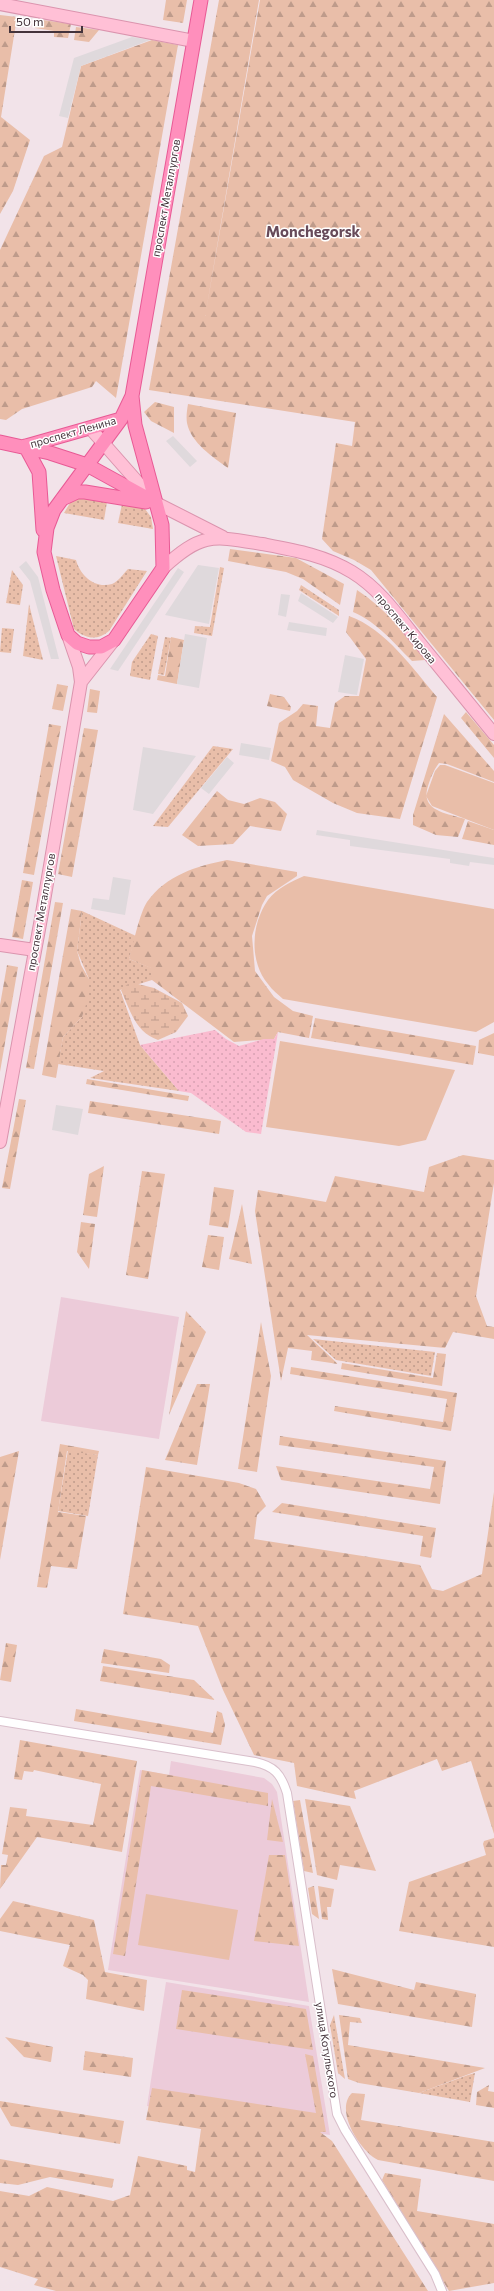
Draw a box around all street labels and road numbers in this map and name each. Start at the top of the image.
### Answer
street label: проспект Металлургов [149,138,182,258]
street label: проспект Ленина [29,413,117,450]
street label: проспект Кирова [373,590,440,666]
street label: проспект Металлургов [24,852,57,972]
street label: улица Котульского [313,2001,342,2099]

